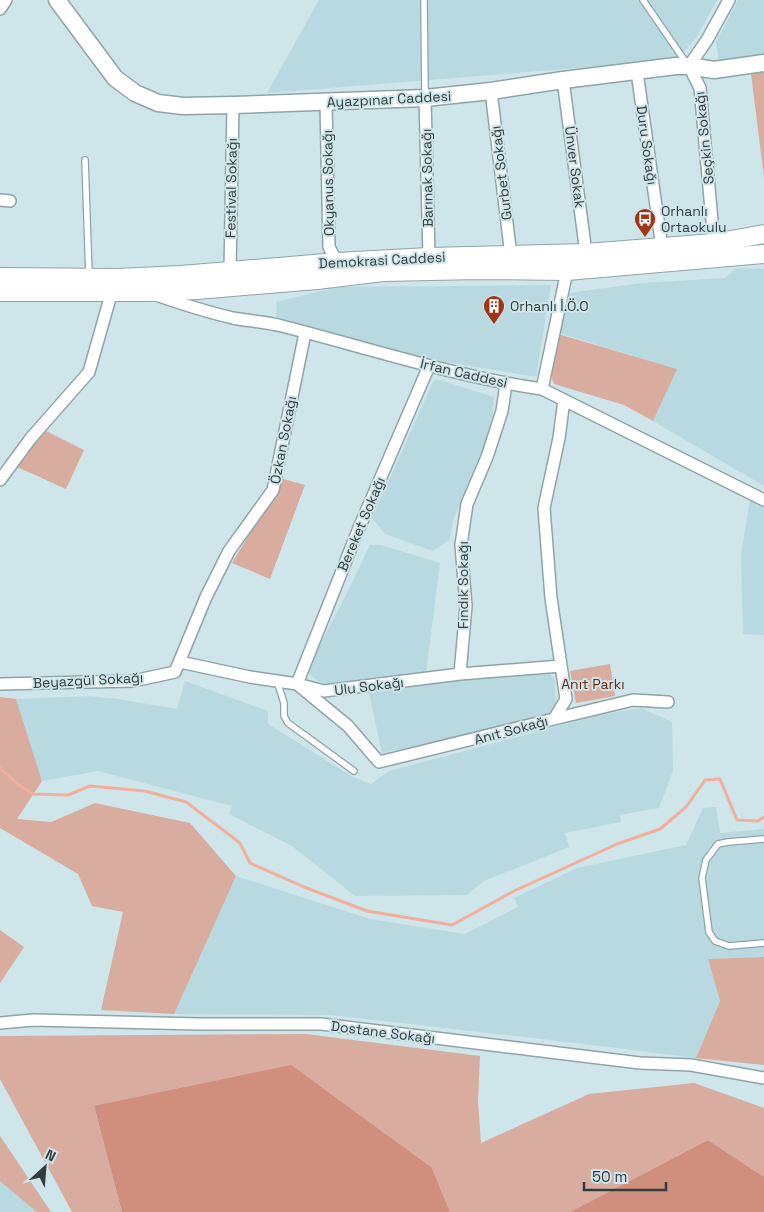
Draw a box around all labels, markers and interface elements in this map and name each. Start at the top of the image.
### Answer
street label: Ayazpınar Caddesi [326,87,452,111]
street label: Seçkin Sokağı [690,91,718,185]
street label: Duru Sokağı [633,104,661,186]
street label: Gurbet Sokağı [486,125,516,221]
street label: Ünver Sokak [561,125,589,209]
street label: Barınak Sokağı [417,129,437,227]
street label: Okyanus Sokağı [318,130,338,236]
street label: Festival Sokağı [221,138,241,238]
place label: Orhanlı Ortaokulu [661,202,727,236]
bus stop icon: Orhanlı Ortaokulu [633,207,657,238]
street label: Demokrasi Caddesi [318,248,446,272]
building icon: Orhanlı İ.Ö.O [482,294,506,325]
place label: Orhanlı İ.Ö.O [510,297,589,315]
street label: İrfan Caddesi [419,354,509,392]
street label: Özkan Sokağı [266,395,300,485]
street label: Bereket Sokağı [333,474,389,574]
street label: Fındık Sokağı [454,541,472,629]
street label: Beyazgül Sokağı [32,668,144,692]
street label: Ulu Sokağı [333,673,405,699]
park label: Anıt Parkı [561,675,625,693]
street label: Anıt Sokağı [472,712,550,748]
street label: Dostane Sokağı [330,1017,436,1047]
north arrow [20,1142,70,1192]
text: N [43,1145,59,1165]
scale bar [584,1160,666,1192]
text: 50 m [592,1167,627,1186]

